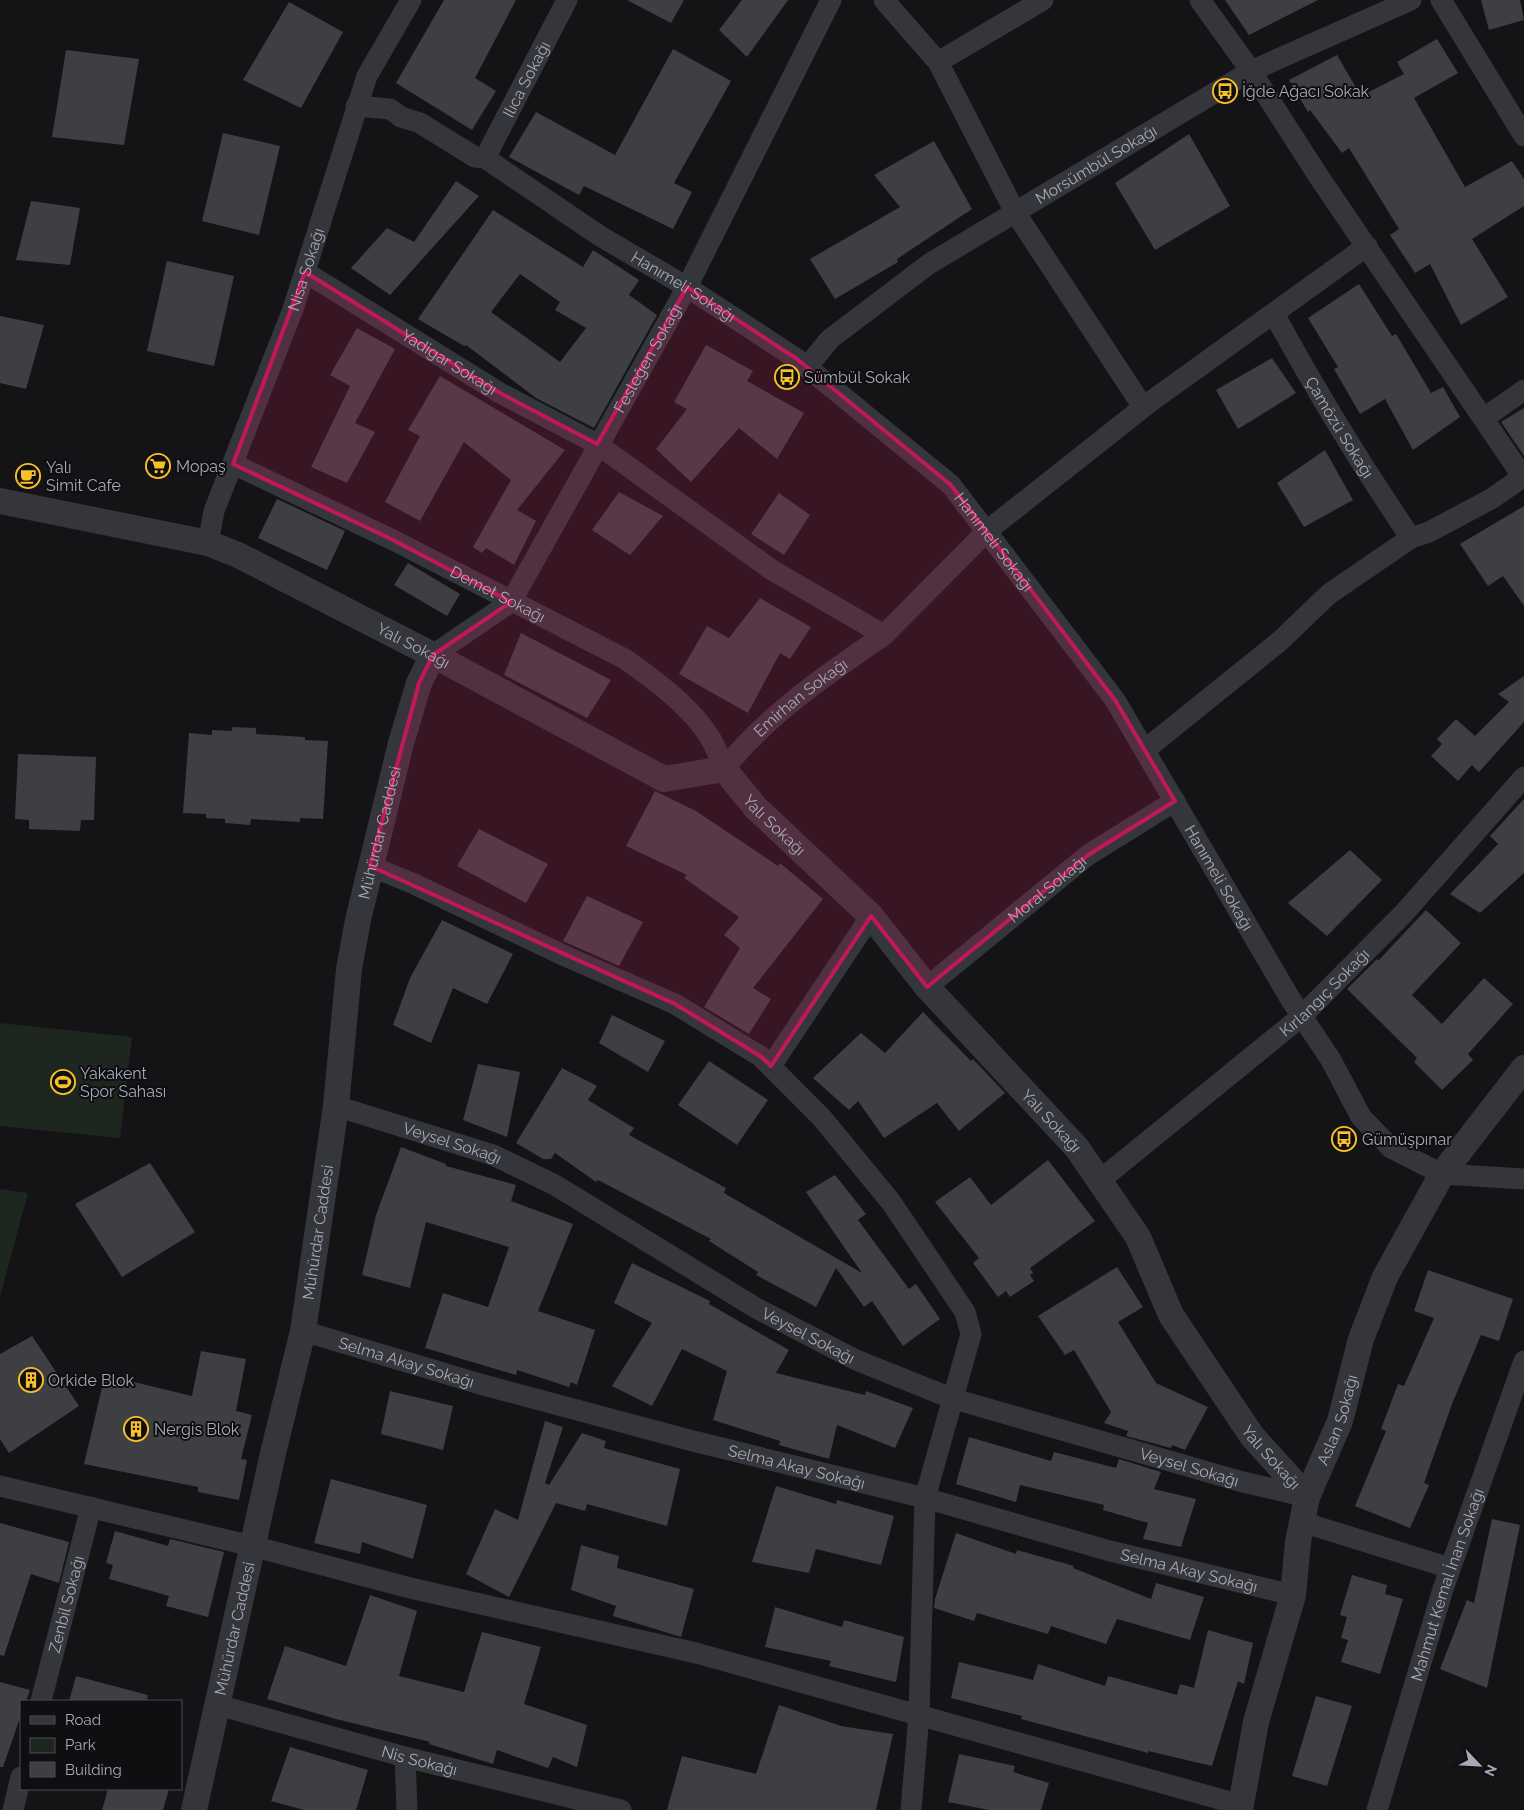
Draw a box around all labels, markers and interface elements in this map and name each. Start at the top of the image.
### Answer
street label: Ilıca Sokağı [499,38,554,121]
bus stop icon: İğde Ağacı Sokak [1212,78,1238,104]
place label: İğde Ağacı Sokak [1242,81,1370,101]
street label: Morsümbül Sokağı [1032,121,1160,208]
street label: Nisa Sokağı [284,226,328,314]
street label: Hanımeli Sokağı [628,247,739,326]
street label: Fesleğen Sokağı [610,300,686,416]
street label: Yadigar Sokağı [398,325,500,399]
bus stop icon: Sümbül Sokak [774,364,800,390]
place label: Sümbül Sokak [804,368,911,387]
street label: Çamözü Sokağı [1301,373,1378,482]
supermarket icon: Mopaş [145,453,171,479]
place label: Mopaş [176,457,226,476]
place label: Yalı Simit Cafe [46,458,121,495]
cafe icon: Yalı Simit Cafe [15,463,41,489]
street label: Hanımeli Sokağı [950,489,1038,595]
street label: Demet Sokağı [447,562,548,626]
street label: Yalı Sokağı [374,619,453,672]
street label: Emirhan Sokağı [750,654,851,741]
street label: Mühürdar Caddesi [354,764,405,901]
street label: Yalı Sokağı [739,791,809,860]
street label: Hanımeli Sokağı [1180,822,1257,934]
street label: Moral Sokağı [1004,851,1090,927]
street label: Kırlangıç Sokağı [1276,945,1373,1041]
place label: Yakakent Spor Sahası [80,1064,166,1101]
sports icon: Yakakent Spor Sahası [50,1069,76,1095]
street label: Yalı Sokağı [1017,1085,1086,1156]
street label: Veysel Sokağı [401,1119,505,1168]
bus stop icon: Gümüşpınar [1331,1126,1357,1152]
place label: Gümüşpınar [1362,1130,1452,1149]
street label: Mühürdar Caddesi [299,1164,337,1301]
street label: Veysel Sokağı [758,1304,858,1368]
street label: Selma Akay Sokağı [336,1333,476,1392]
building icon: Orkide Blok [18,1367,44,1393]
place label: Orkide Blok [48,1371,134,1390]
street label: Aslan Sokağı [1313,1373,1362,1468]
building icon: Nergis Blok [123,1416,149,1442]
place label: Nergis Blok [154,1420,240,1439]
street label: Yalı Sokağı [1237,1422,1304,1493]
street label: Selma Akay Sokağı [726,1441,867,1493]
street label: Veysel Sokağı [1137,1444,1241,1490]
street label: Mahmut Kemal İnan Sokağı [1407,1486,1488,1683]
street label: Selma Akay Sokağı [1119,1545,1260,1596]
street label: Zenbil Sokağı [45,1554,88,1655]
street label: Mühürdar Caddesi [211,1560,259,1697]
legend [20,1700,182,1790]
text: Road [65,1711,101,1729]
text: Park [65,1736,96,1754]
north arrow [1454,1740,1504,1790]
street label: Nis Sokağı [379,1742,459,1779]
text: Building [65,1761,122,1779]
text: N [1481,1762,1500,1779]

